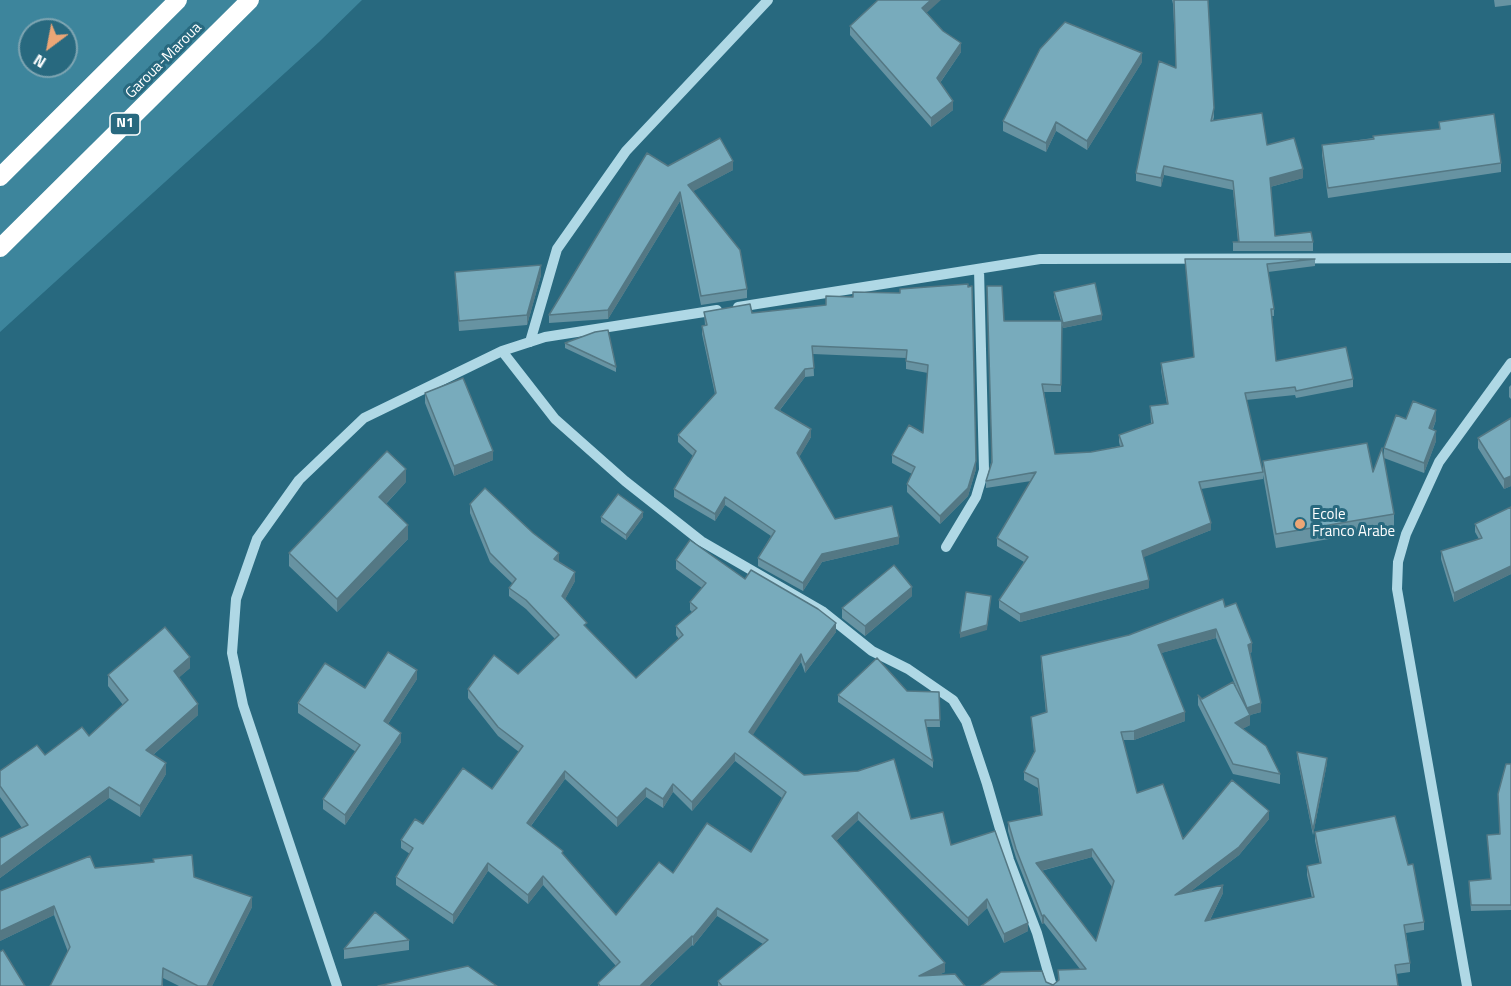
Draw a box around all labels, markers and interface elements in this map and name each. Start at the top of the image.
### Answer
north arrow [18,18,78,78]
street label: Garoua-Maroua [122,19,206,103]
text: N [28,48,51,75]
road number: N1 [110,113,140,135]
place label: Ecole Franco Arabe [1312,506,1395,541]
marker: Ecole Franco Arabe [1293,517,1307,531]

